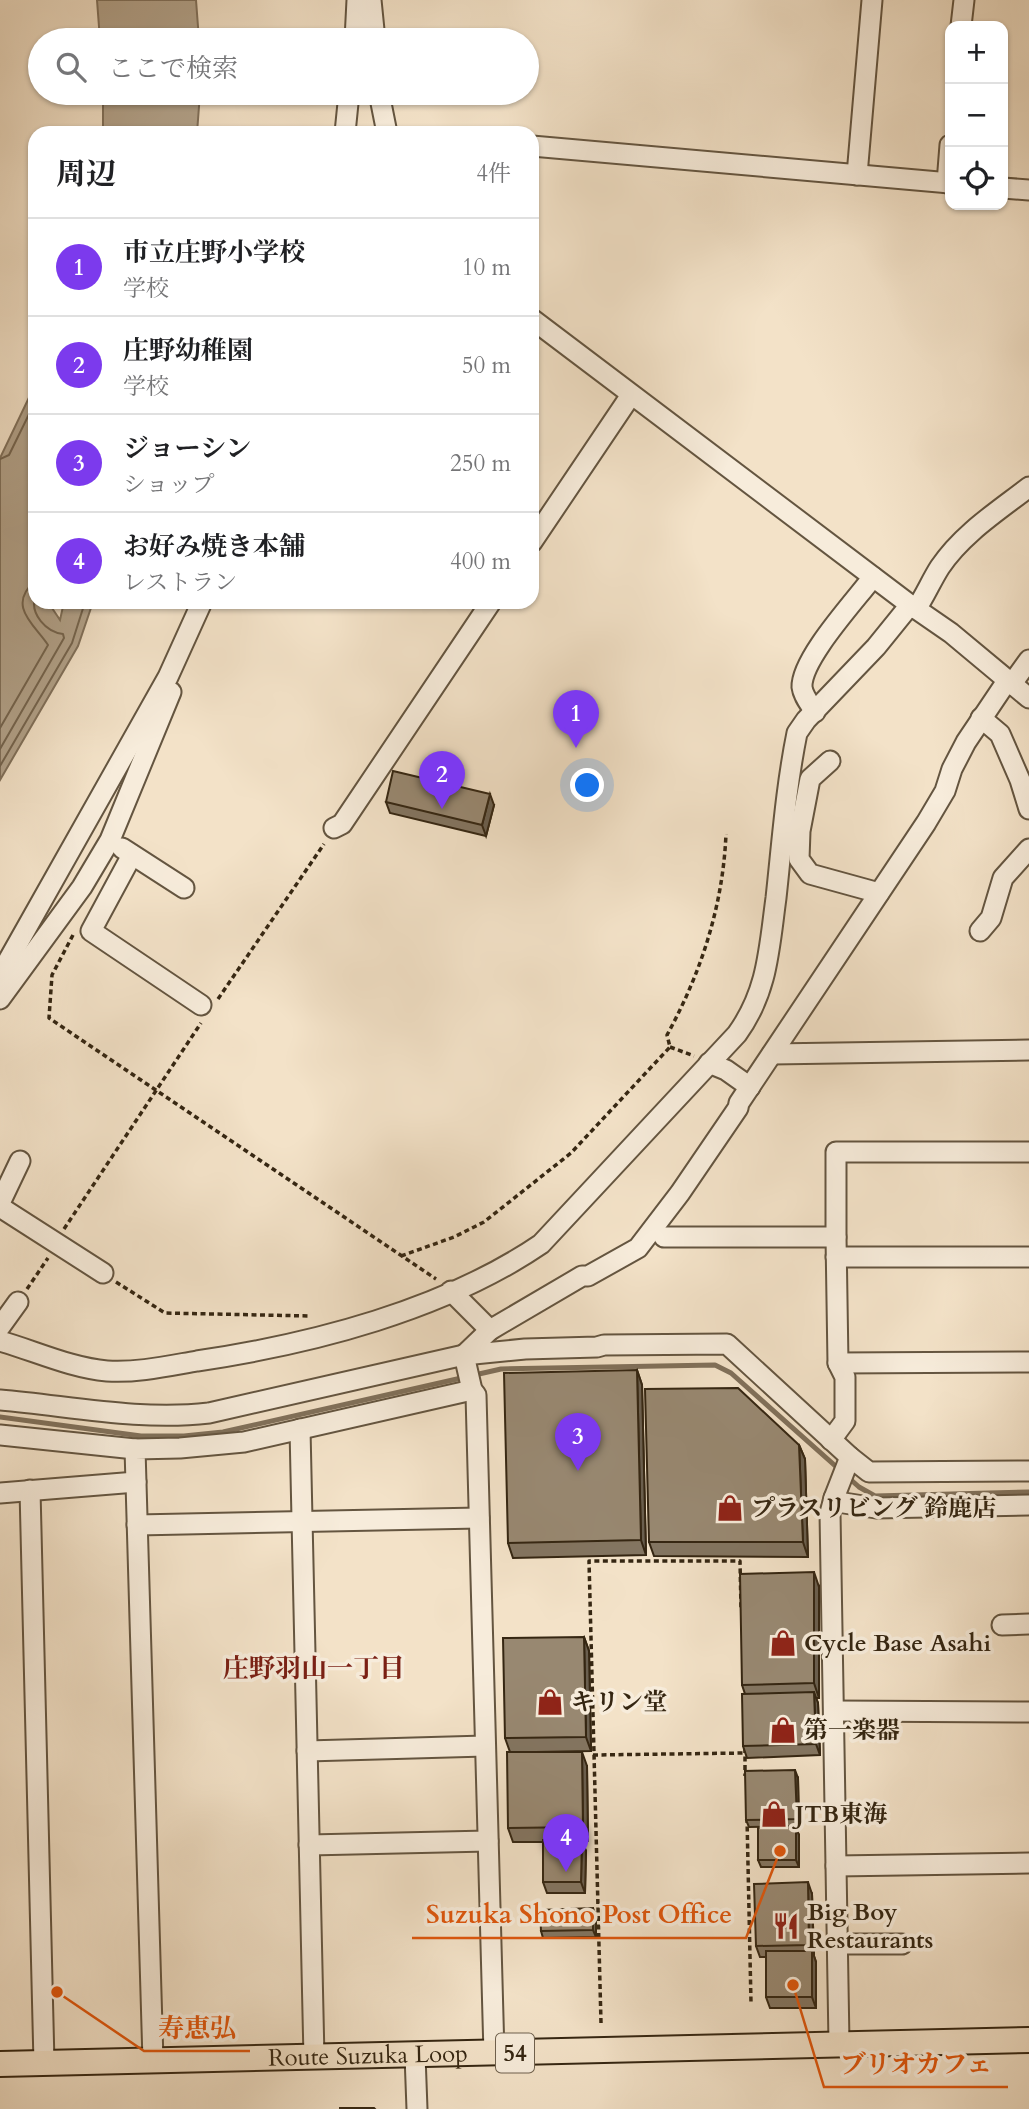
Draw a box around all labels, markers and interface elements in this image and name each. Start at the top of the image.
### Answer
map controls [945,21,1008,210]
button: + [945,21,1008,84]
search box [28,28,539,105]
icon: search [52,48,90,86]
text: ここで検索 [108,51,238,86]
button: − [945,84,1008,147]
button: locate [945,147,1008,210]
text: 周辺 [56,154,116,195]
text: 4件 [476,158,511,189]
text: 市立庄野小学校 [123,235,305,270]
text: 1 [73,252,85,283]
text: 10 m [462,252,511,283]
text: 学校 [123,273,169,304]
text: 庄野幼稚園 [123,333,253,368]
text: 2 [73,350,85,381]
text: 50 m [462,350,511,381]
text: 学校 [123,371,169,402]
text: ジョーシン [123,431,251,466]
text: 3 [73,448,85,479]
text: 250 m [450,448,511,479]
text: ショップ [123,469,215,500]
text: お好み焼き本舗 [123,529,305,564]
text: 4 [73,546,85,577]
text: 400 m [450,546,511,577]
text: レストラン [123,567,237,598]
pin: 1 [553,690,599,748]
pin: 2 [419,751,465,809]
your location [570,768,604,802]
pin: 3 [555,1413,601,1471]
place label: プラスリビング 鈴鹿店 [751,1492,996,1525]
shop icon: プラスリビング 鈴鹿店 [715,1493,745,1523]
place label: Cycle Base Asahi [804,1627,991,1660]
shop icon: Cycle Base Asahi [768,1628,798,1658]
district label: 庄野羽山一丁目 [223,1651,405,1686]
place label: キリン堂 [571,1686,667,1719]
shop icon: キリン堂 [535,1687,565,1717]
place label: 第一楽器 [804,1714,900,1747]
shop icon: 第一楽器 [768,1715,798,1745]
place label: JTB東海 [792,1798,887,1831]
shop icon: JTB東海 [759,1799,789,1829]
pin: 4 [543,1814,589,1872]
callout: Suzuka Shono Post Office [412,1891,746,1938]
place label: Big Boy Restaurants [807,1896,933,1957]
text: Suzuka Shono Post Office [426,1897,732,1932]
restaurant icon: Big Boy Restaurants [771,1911,801,1941]
callout: 寿恵弘 [144,2004,250,2051]
text: 寿恵弘 [158,2011,236,2046]
road number: 54 [496,2034,534,2072]
street label: Route Suzuka Loop [268,2037,468,2075]
callout: ブリオカフェ [824,2040,1008,2087]
text: ブリオカフェ [840,2047,992,2082]

